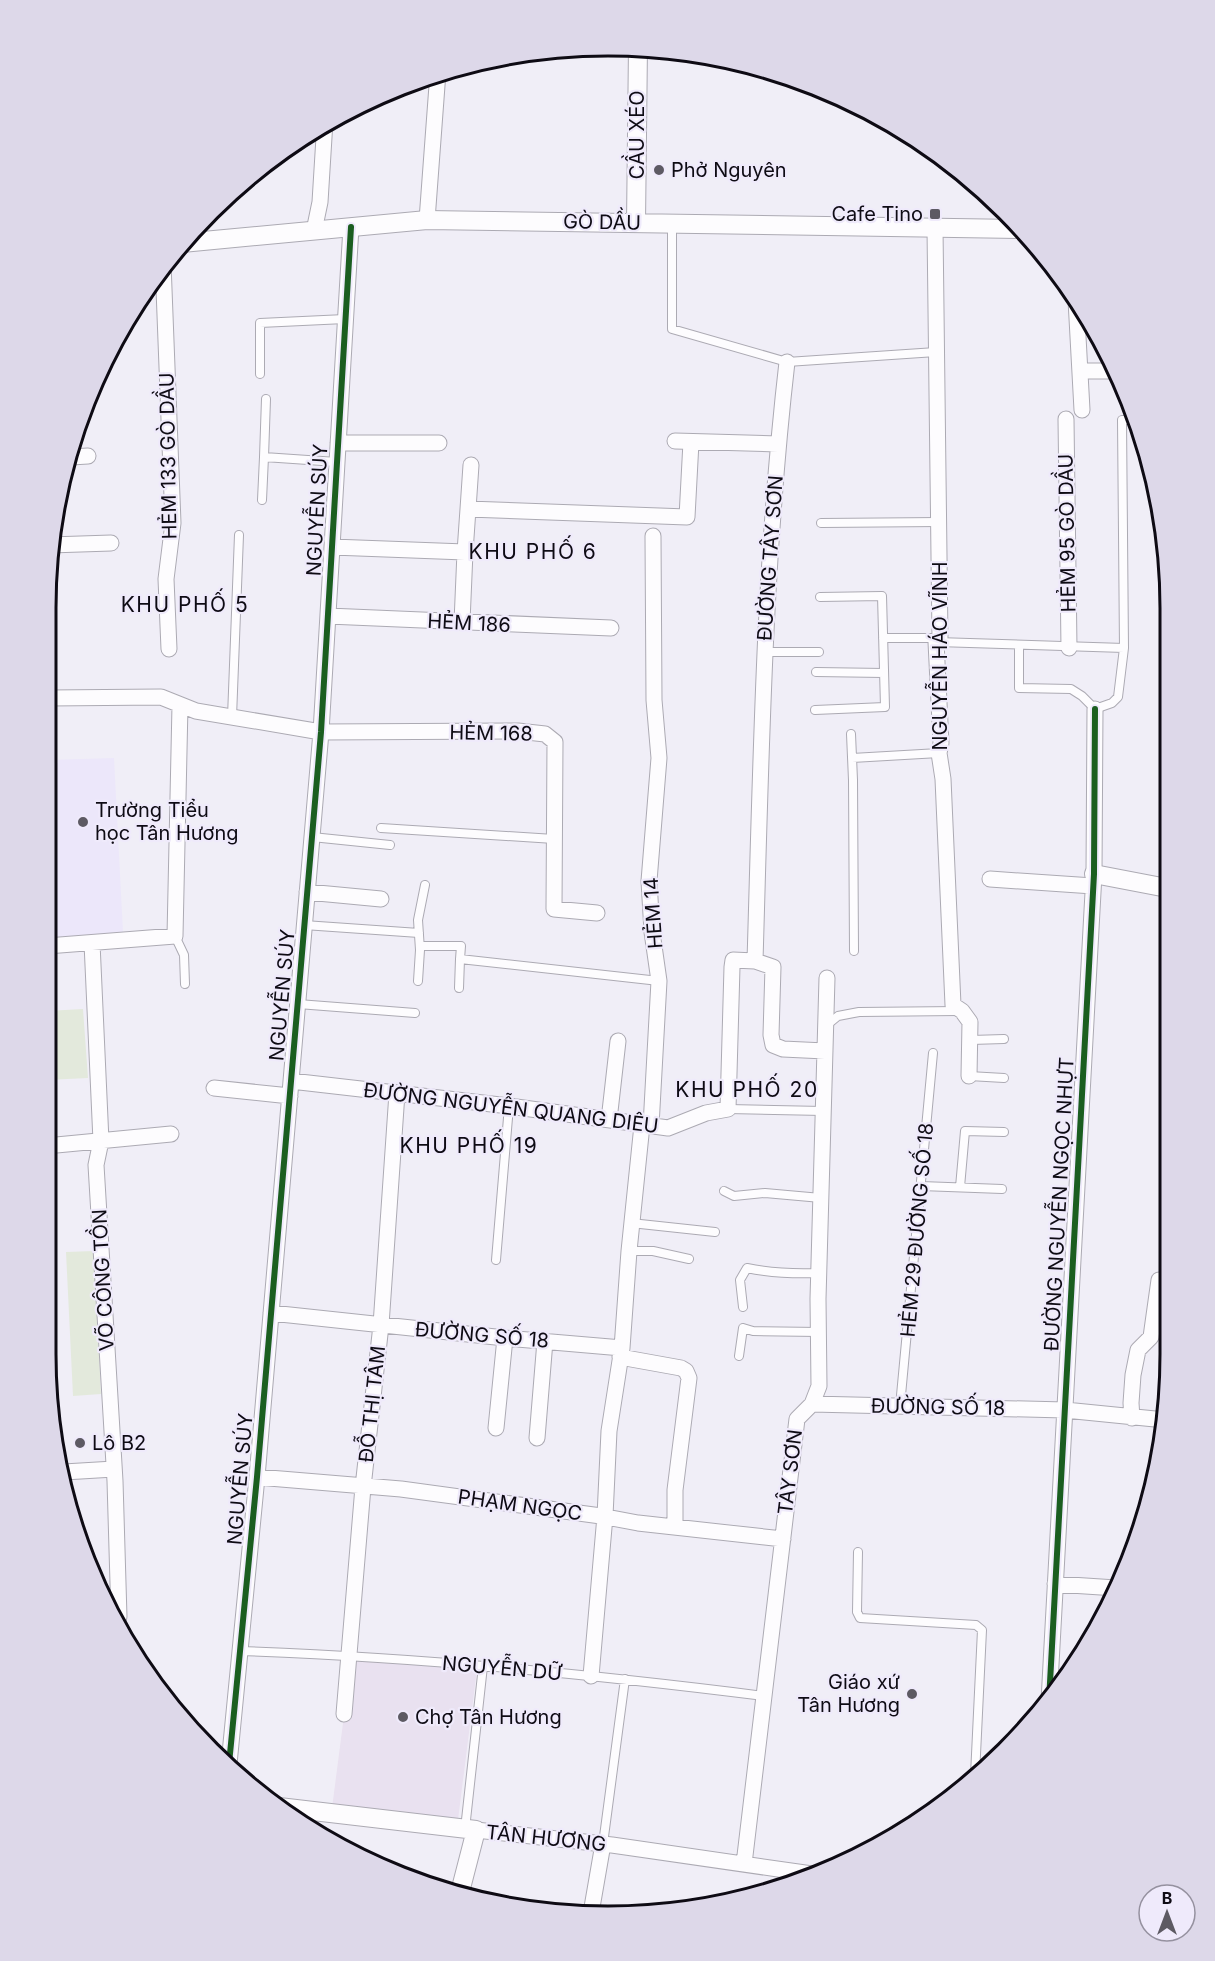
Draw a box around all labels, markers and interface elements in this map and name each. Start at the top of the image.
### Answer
street label: CẦU XÉO [621,90,649,180]
place label: Phở Nguyên [671,158,787,182]
marker: Phở Nguyên [652,163,666,177]
place label: Cafe Tino [831,202,923,226]
street label: GÒ DẦU [563,205,641,235]
marker: Cafe Tino [928,207,942,221]
street label: HẺM 133 GÒ DẦU [151,372,181,540]
street label: NGUYỄN SÚY [298,443,332,577]
street label: HẺM 95 GÒ DẦU [1050,453,1080,613]
street label: ĐƯỜNG TÂY SƠN [751,474,788,642]
district label: KHU PHỐ 6 [469,535,597,564]
street label: NGUYỄN HÁO VĨNH [924,561,952,751]
district label: KHU PHỐ 5 [121,588,249,617]
street label: HẺM 186 [427,608,511,637]
street label: HẺM 168 [449,719,533,746]
place label: Trường Tiểu học Tân Hương [95,798,239,845]
marker: Trường Tiểu học Tân Hương [76,815,90,829]
street label: HẺM 14 [638,876,667,950]
street label: NGUYỄN SÚY [260,927,300,1062]
street label: ĐƯỜNG NGUYỄN NGỌC NHỰT [1035,1056,1079,1352]
district label: KHU PHỐ 20 [675,1073,819,1102]
street label: ĐƯỜNG NGUYỄN QUANG DIÊU [362,1074,660,1138]
street label: HẺM 29 ĐƯỜNG SỐ 18 [892,1121,938,1338]
district label: KHU PHỐ 19 [400,1129,538,1158]
street label: VÕ CÔNG TỒN [83,1208,119,1352]
street label: ĐƯỜNG SỐ 18 [414,1313,550,1353]
street label: ĐỖ THỊ TÂM [350,1344,390,1464]
street label: ĐƯỜNG SỐ 18 [871,1390,1005,1420]
street label: NGUYỄN SÚY [218,1411,258,1546]
street label: TÂY SƠN [773,1428,807,1516]
place label: Lô B2 [92,1431,146,1455]
marker: Lô B2 [73,1436,87,1450]
street label: PHẠM NGỌC [456,1484,584,1526]
street label: NGUYỄN DỮ [441,1647,564,1685]
place label: Giáo xứ Tân Hương [797,1670,900,1717]
marker: Giáo xứ Tân Hương [905,1687,919,1701]
place label: Chợ Tân Hương [415,1705,562,1729]
marker: Chợ Tân Hương [396,1710,410,1724]
street label: TÂN HƯƠNG [485,1820,607,1856]
north arrow [1137,1883,1197,1943]
text: B [1162,1888,1172,1908]

